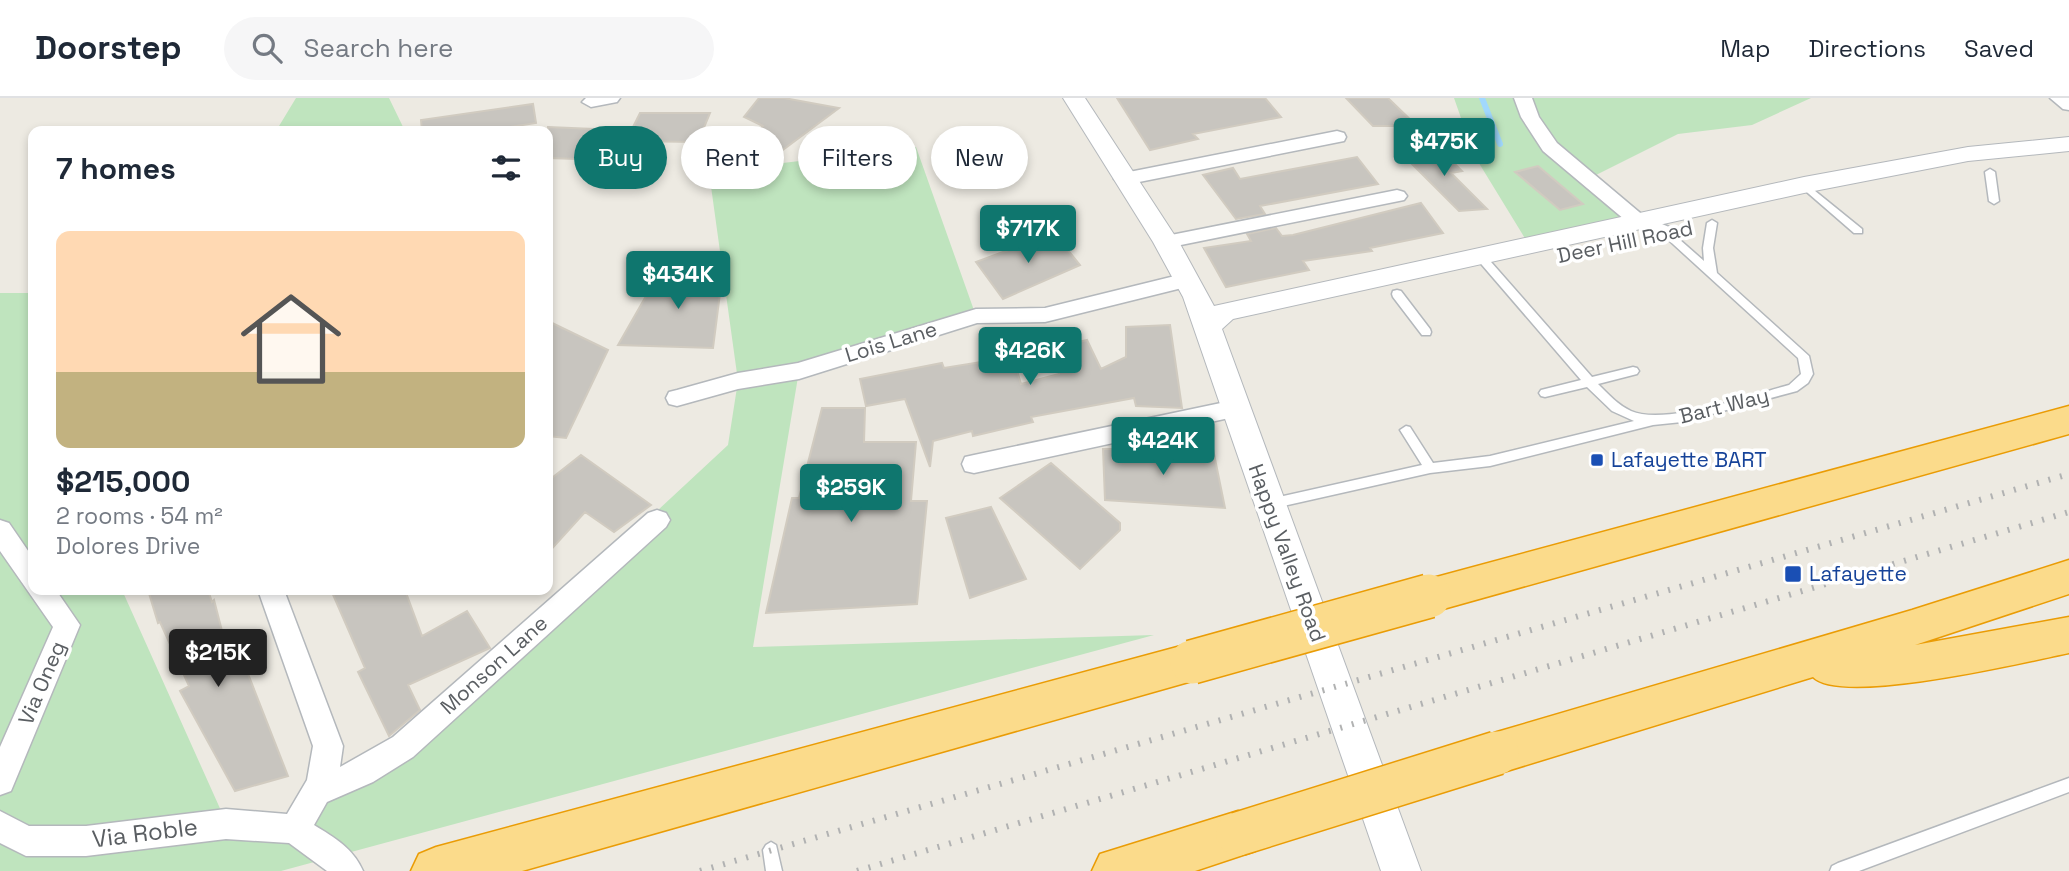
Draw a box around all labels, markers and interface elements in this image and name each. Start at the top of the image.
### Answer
search box [224,17,714,80]
text: Doorstep [35,27,182,69]
icon: search [248,29,286,67]
text: Search here [304,31,453,65]
text: Map [1720,33,1770,64]
text: Directions [1808,33,1926,64]
text: Saved [1964,33,2034,64]
pin: $475K [1395,118,1493,178]
chip: Buy [574,126,667,189]
chip: Rent [681,126,784,189]
chip: Filters [798,126,917,189]
chip: New [931,126,1028,189]
text: $475K [1410,126,1478,156]
text: 7 homes [56,149,176,188]
icon: filters [487,149,525,187]
pin: $717K [979,206,1077,265]
text: $717K [996,213,1060,243]
street label: Deer Hill Road [1554,214,1695,269]
pin: $434K [629,252,727,311]
text: $434K [642,259,714,289]
icon: home [228,276,354,402]
street label: Lois Lane [842,315,940,368]
pin: $426K [981,328,1079,387]
text: $426K [995,335,1065,365]
street label: Bart Way [1676,381,1772,430]
pin: $424K [1114,418,1212,477]
text: $424K [1128,425,1198,455]
place label: Lafayette BART [1611,446,1767,473]
marker: Lafayette BART [1589,452,1605,468]
street label: Happy Valley Road [1243,460,1332,646]
text: $215,000 [56,462,190,501]
pin: $259K [802,464,900,524]
text: $259K [816,472,886,502]
text: 2 rooms · 54 m² [56,501,223,531]
text: Dolores Drive [56,531,200,561]
place label: Lafayette [1809,560,1907,587]
marker: Lafayette [1783,564,1803,584]
street label: Monson Lane [434,609,553,720]
pin: $215K [169,630,267,689]
street label: Via Oneg [12,637,71,729]
text: $215K [185,637,251,667]
street label: Via Roble [90,811,200,854]

